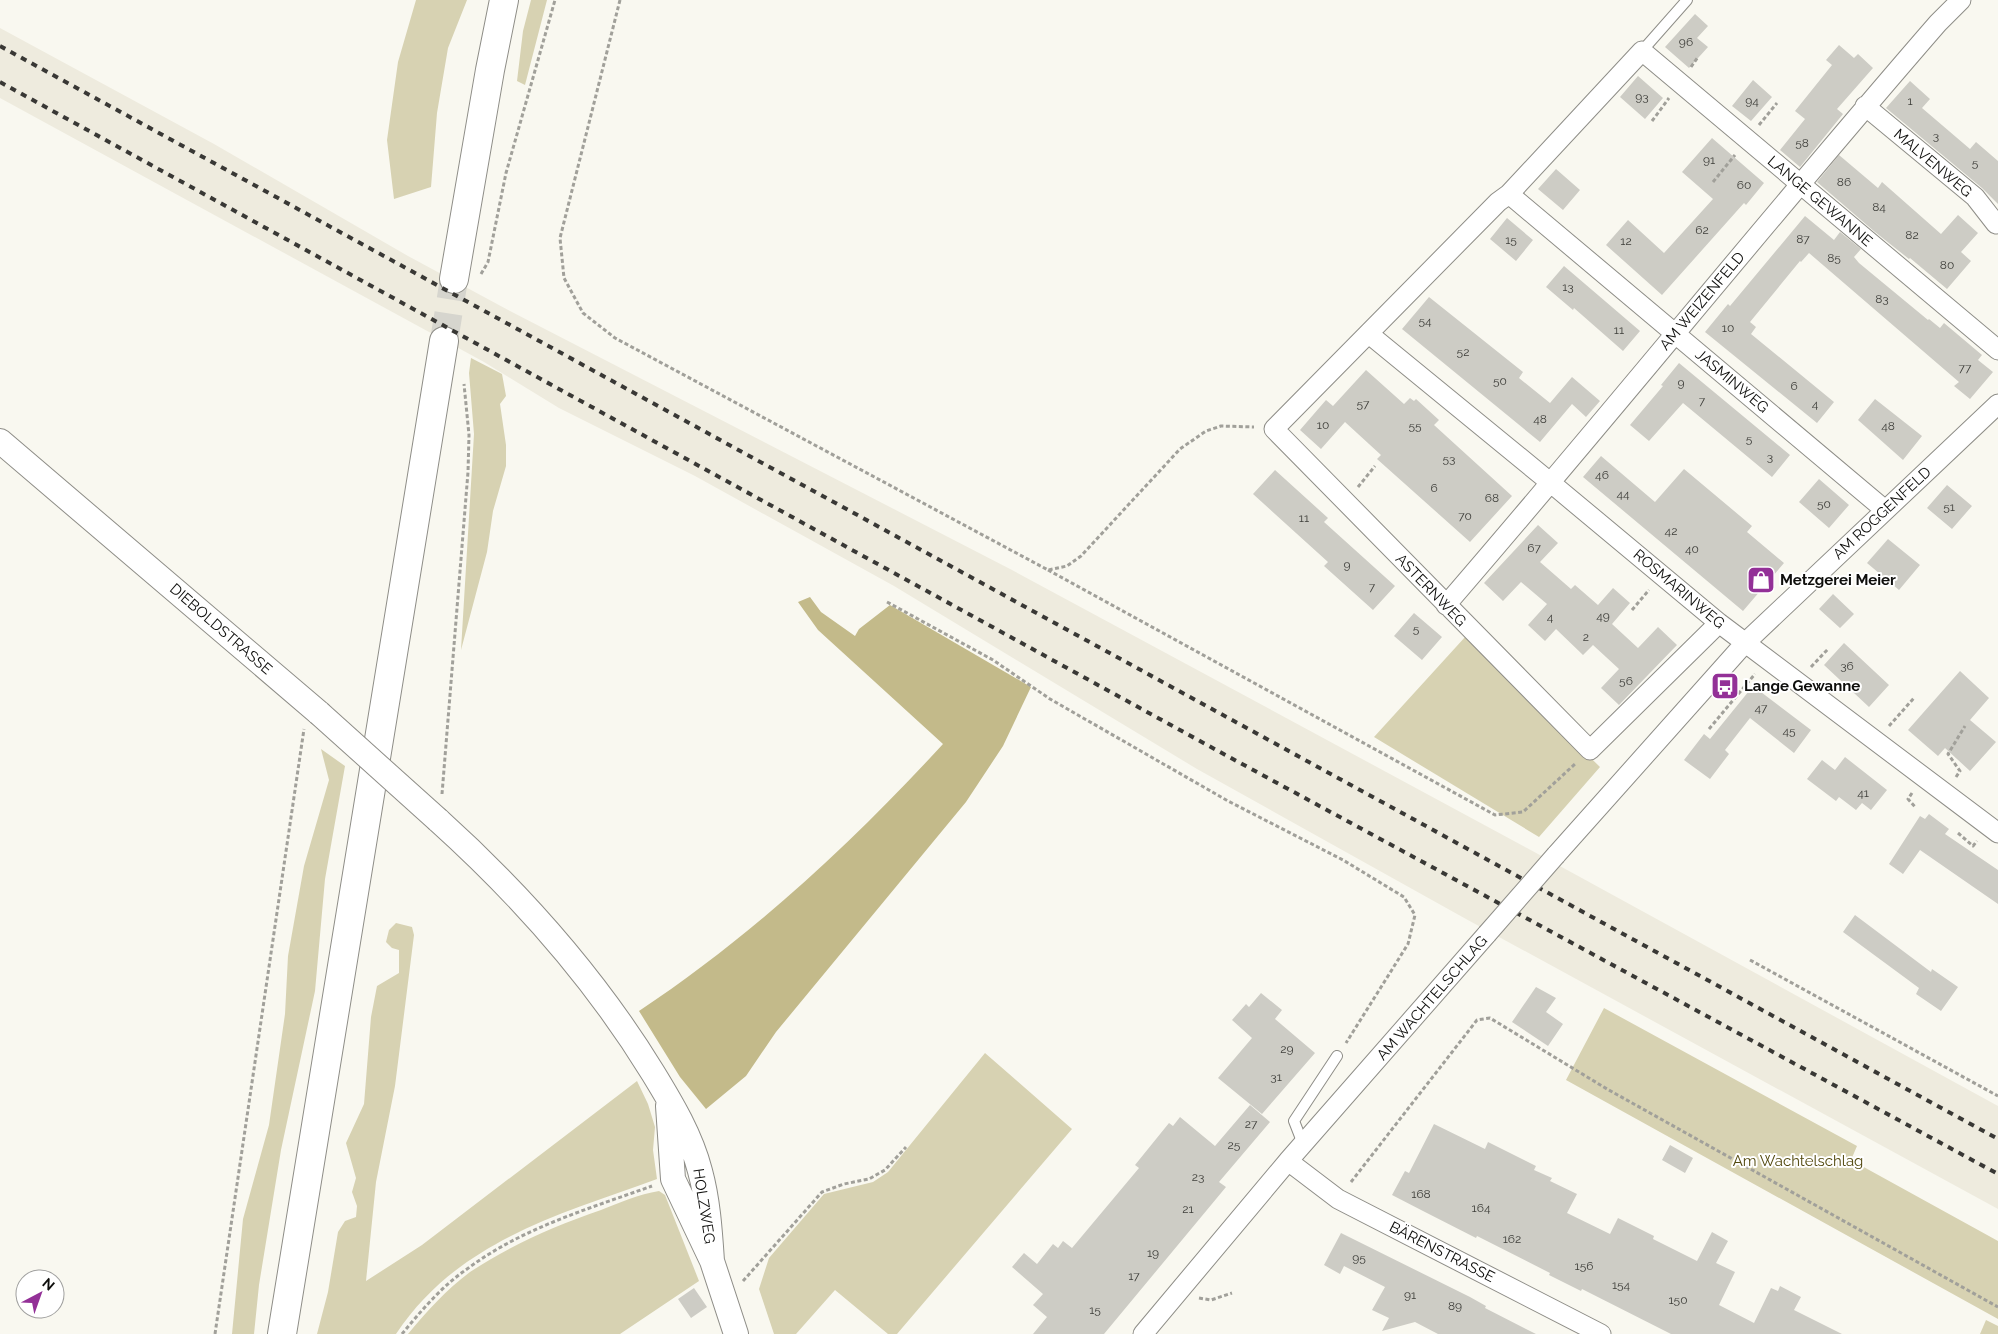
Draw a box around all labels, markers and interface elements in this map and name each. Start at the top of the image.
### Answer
house number: 96 [1679,35,1693,49]
house number: 93 [1635,90,1649,104]
house number: 94 [1745,94,1759,108]
house number: 1 [1907,94,1913,108]
street label: MALVENWEG [1890,125,1976,201]
house number: 3 [1933,129,1939,143]
house number: 58 [1795,136,1809,150]
street label: LANGE GEWANNE [1764,152,1876,250]
house number: 91 [1703,153,1715,167]
house number: 5 [1972,156,1979,170]
house number: 86 [1837,175,1851,189]
house number: 60 [1737,178,1751,192]
house number: 84 [1872,200,1886,214]
house number: 62 [1695,223,1709,237]
house number: 82 [1905,228,1919,242]
house number: 87 [1796,232,1810,246]
house number: 15 [1505,233,1517,247]
house number: 12 [1620,234,1632,248]
street label: AM WEIZENFELD [1656,248,1749,354]
house number: 85 [1827,251,1841,265]
house number: 80 [1940,258,1954,272]
house number: 13 [1562,280,1574,294]
house number: 83 [1875,292,1889,306]
house number: 54 [1418,314,1432,328]
house number: 10 [1722,321,1734,335]
house number: 11 [1614,323,1624,337]
house number: 52 [1457,345,1469,359]
street label: JASMINWEG [1692,345,1772,417]
house number: 77 [1959,361,1972,375]
house number: 50 [1493,374,1507,388]
house number: 9 [1677,376,1685,390]
house number: 6 [1790,379,1798,393]
house number: 7 [1699,394,1706,408]
house number: 57 [1357,397,1370,411]
house number: 4 [1812,397,1819,411]
house number: 48 [1533,412,1547,426]
house number: 10 [1317,418,1329,432]
house number: 55 [1408,419,1422,433]
house number: 48 [1881,419,1895,433]
house number: 5 [1746,432,1753,446]
house number: 3 [1767,450,1773,464]
house number: 53 [1443,452,1455,466]
street label: AM ROGGENFELD [1829,463,1935,563]
house number: 46 [1595,468,1609,482]
house number: 6 [1430,481,1438,495]
house number: 44 [1616,487,1630,501]
house number: 68 [1485,491,1499,505]
house number: 50 [1817,497,1831,511]
house number: 51 [1943,500,1955,514]
house number: 70 [1458,509,1472,523]
house number: 11 [1299,511,1309,525]
house number: 42 [1665,524,1677,538]
house number: 67 [1527,541,1541,555]
house number: 40 [1685,542,1699,556]
street label: ROSMARINWEG [1630,545,1728,633]
street label: ASTERNWEG [1392,550,1470,630]
house number: 9 [1343,558,1351,572]
shop icon: Metzgerei Meier [1746,565,1776,595]
place label: Metzgerei Meier [1780,571,1896,589]
street label: DIEBOLDSTRASSE [166,580,276,678]
house number: 7 [1369,580,1376,594]
house number: 49 [1596,609,1610,623]
house number: 4 [1547,610,1554,624]
house number: 5 [1413,622,1420,636]
house number: 2 [1583,630,1589,644]
house number: 36 [1840,659,1854,673]
bus stop icon: Lange Gewanne [1710,671,1740,701]
house number: 56 [1619,674,1633,688]
place label: Lange Gewanne [1744,677,1860,695]
house number: 47 [1755,701,1768,715]
house number: 45 [1782,724,1796,738]
house number: 41 [1857,786,1869,800]
street label: AM WACHTELSCHLAG [1373,932,1491,1064]
house number: 29 [1280,1042,1294,1056]
house number: 31 [1270,1070,1282,1084]
house number: 27 [1245,1117,1258,1131]
house number: 25 [1228,1138,1241,1152]
park label: Am Wachtelschlag [1733,1152,1863,1170]
street label: HOLZWEG [689,1167,719,1245]
house number: 23 [1192,1170,1204,1184]
house number: 168 [1411,1187,1431,1201]
house number: 164 [1472,1201,1491,1215]
house number: 21 [1182,1202,1194,1216]
street label: BÄRENSTRASSE [1386,1217,1498,1286]
house number: 162 [1503,1232,1521,1246]
house number: 19 [1147,1246,1159,1260]
house number: 95 [1352,1251,1366,1265]
house number: 156 [1575,1259,1593,1273]
north arrow [15,1269,65,1319]
house number: 17 [1128,1269,1140,1283]
text: N [39,1275,58,1294]
house number: 154 [1612,1278,1631,1292]
house number: 91 [1404,1288,1416,1302]
house number: 150 [1668,1293,1688,1307]
house number: 89 [1448,1299,1462,1313]
house number: 15 [1089,1303,1101,1317]

